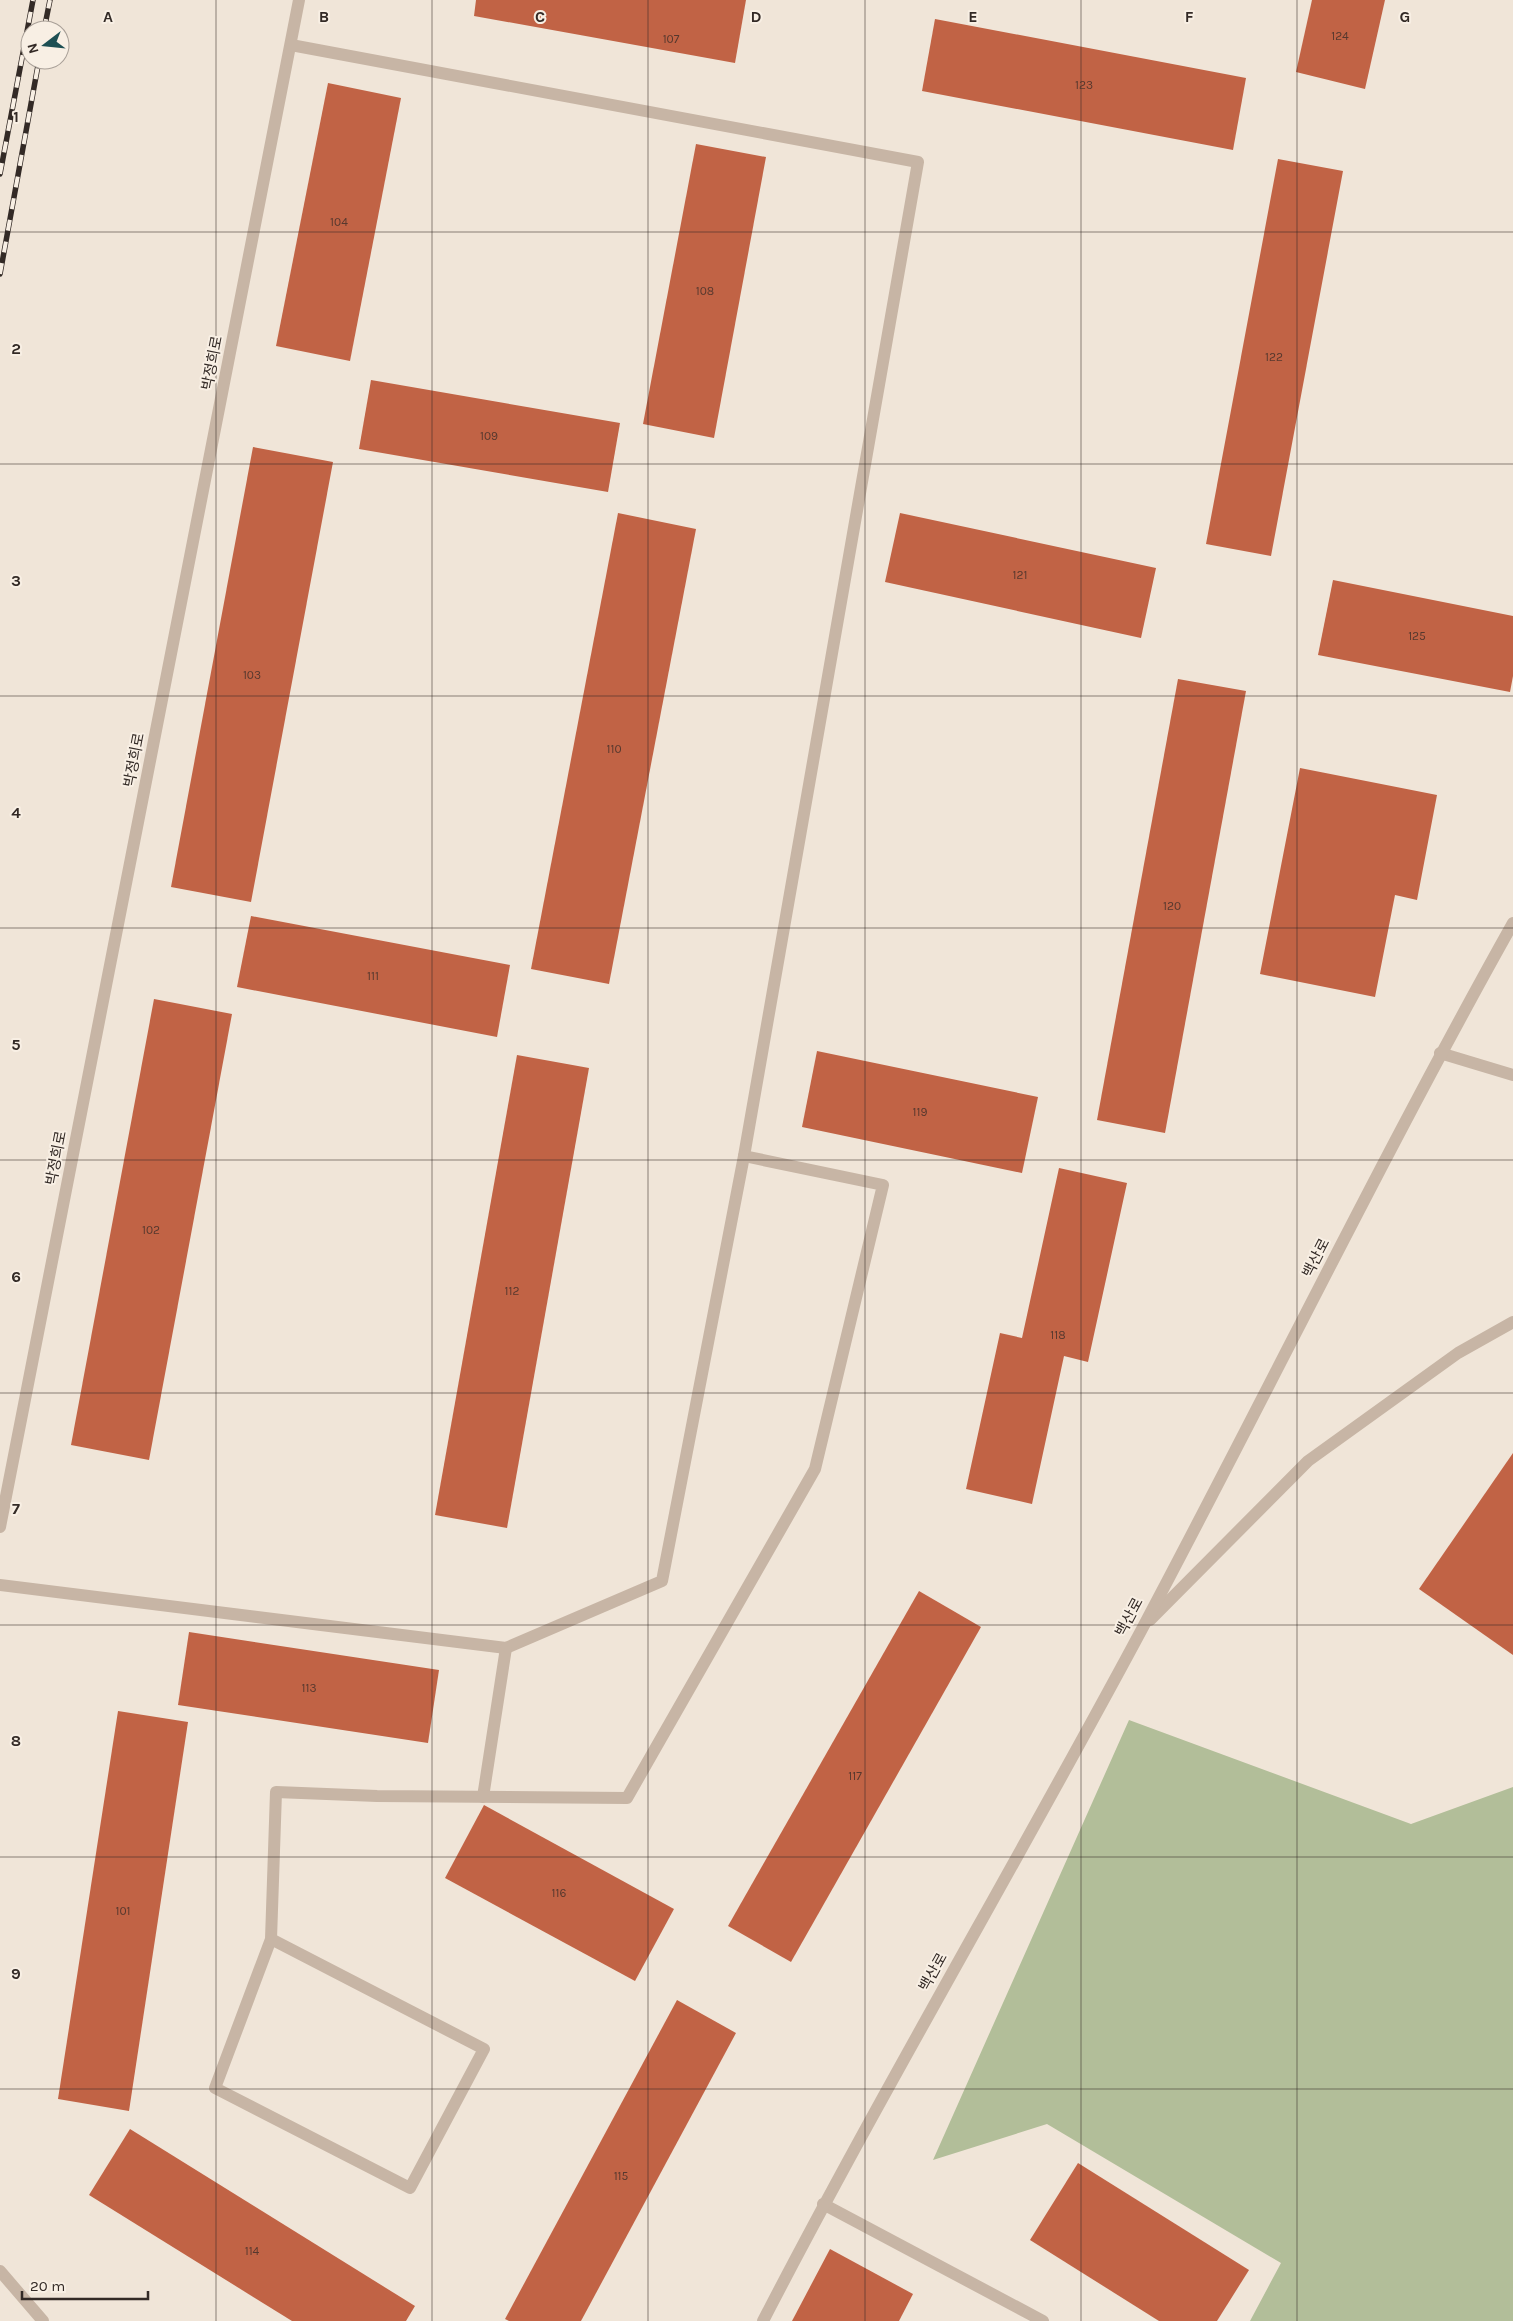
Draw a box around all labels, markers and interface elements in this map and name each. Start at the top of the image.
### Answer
text: A [103,7,113,26]
text: B [319,7,329,26]
text: C [535,7,545,26]
text: D [751,7,762,26]
text: E [968,7,978,26]
text: F [1185,7,1194,26]
text: G [1400,7,1410,26]
north arrow [20,20,70,70]
house number: 124 [1331,29,1349,43]
house number: 107 [663,32,680,46]
text: N [23,41,43,56]
house number: 123 [1075,78,1093,92]
text: 1 [13,107,19,126]
house number: 104 [330,215,348,229]
house number: 108 [696,284,714,298]
street label: 박정희로 [198,334,226,392]
text: 2 [11,339,21,358]
house number: 122 [1265,350,1283,364]
house number: 109 [480,429,498,443]
house number: 121 [1013,568,1027,582]
text: 3 [11,571,21,590]
house number: 125 [1408,629,1426,643]
house number: 103 [243,668,261,682]
street label: 박정희로 [120,731,148,789]
house number: 110 [606,742,622,756]
text: 4 [11,803,21,822]
house number: 120 [1163,899,1181,913]
house number: 111 [367,969,379,983]
text: 5 [11,1035,21,1054]
house number: 119 [913,1105,927,1119]
street label: 박정희로 [42,1129,70,1187]
house number: 102 [142,1223,160,1237]
street label: 백산로 [1299,1235,1333,1281]
text: 6 [11,1267,21,1286]
house number: 112 [505,1284,519,1298]
house number: 118 [1050,1328,1066,1342]
text: 7 [12,1499,20,1518]
street label: 백산로 [1111,1594,1147,1640]
house number: 113 [301,1681,317,1695]
text: 8 [11,1731,21,1750]
house number: 117 [848,1769,862,1783]
house number: 116 [552,1886,567,1900]
house number: 101 [115,1904,131,1918]
street label: 백산로 [915,1950,951,1994]
text: 9 [11,1964,21,1983]
house number: 115 [614,2169,629,2183]
house number: 114 [245,2244,260,2258]
scale bar [22,2268,149,2300]
text: 20 m [30,2277,65,2295]

